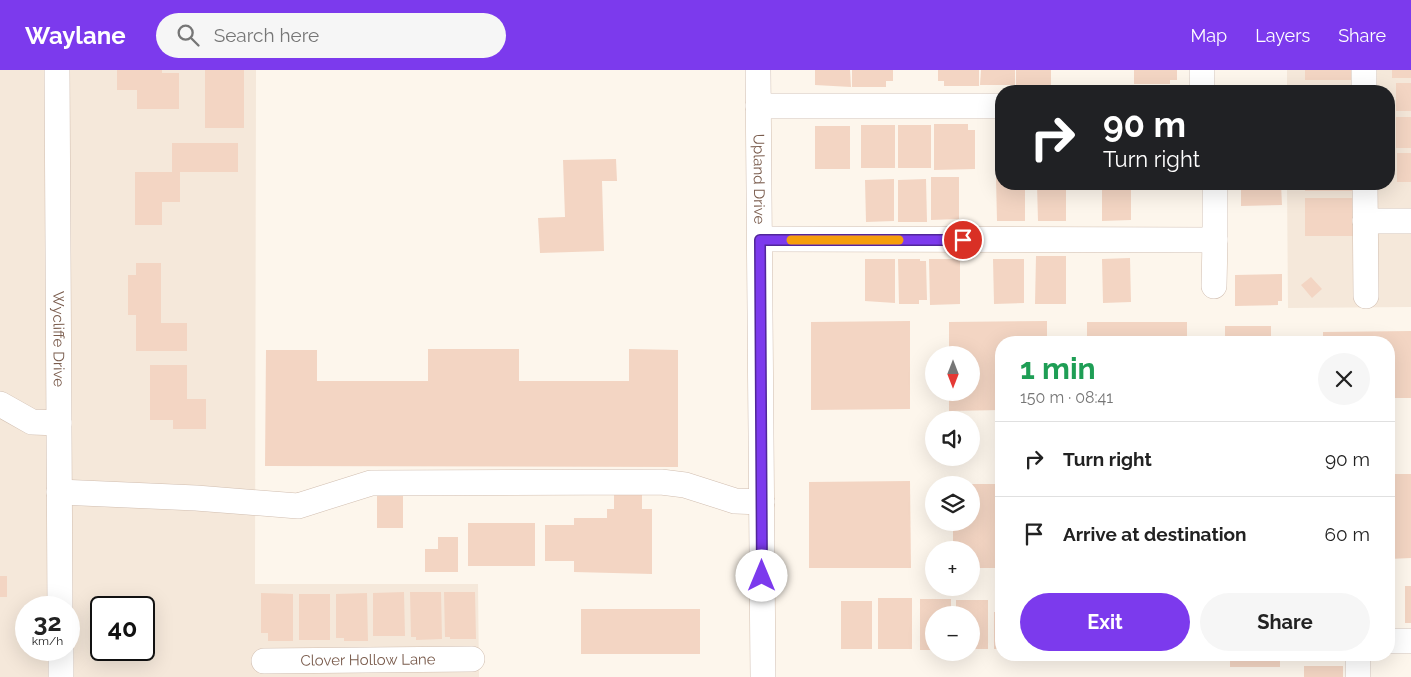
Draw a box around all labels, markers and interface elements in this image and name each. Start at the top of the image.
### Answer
search box [156,13,506,58]
text: Waylane [25,21,126,50]
icon: search [174,21,202,49]
text: Search here [214,24,319,46]
text: Map [1191,25,1227,46]
text: Layers [1255,25,1310,46]
text: Share [1338,25,1386,46]
text: 90 m [1103,104,1186,145]
icon: right [1020,105,1085,170]
street label: Upland Drive [750,134,768,225]
text: Turn right [1103,146,1200,172]
pin [942,219,984,261]
icon: arrive [949,226,977,254]
street label: Wycliffe Drive [49,291,68,387]
north arrow [925,346,980,401]
map controls [925,346,980,661]
text: 1 min [1020,351,1096,386]
button: close [1318,353,1370,405]
text: 150 m · 08:41 [1020,388,1113,407]
button: sound [925,411,980,466]
icon: right [1020,445,1048,473]
text: Turn right [1063,448,1152,470]
text: 90 m [1325,448,1370,470]
button: layers [925,476,980,531]
icon: arrive [1020,520,1048,548]
text: Arrive at destination [1063,523,1247,545]
text: 60 m [1325,523,1370,545]
button: + [925,541,980,596]
position arrow [735,549,787,601]
button: Exit [1020,593,1190,651]
button: Share [1200,593,1370,651]
speed limit sign: 40 [90,596,155,661]
button: − [925,606,980,661]
text: 32 [33,607,62,637]
text: km/h [32,634,63,648]
street label: Clover Hollow Lane [300,650,436,670]

